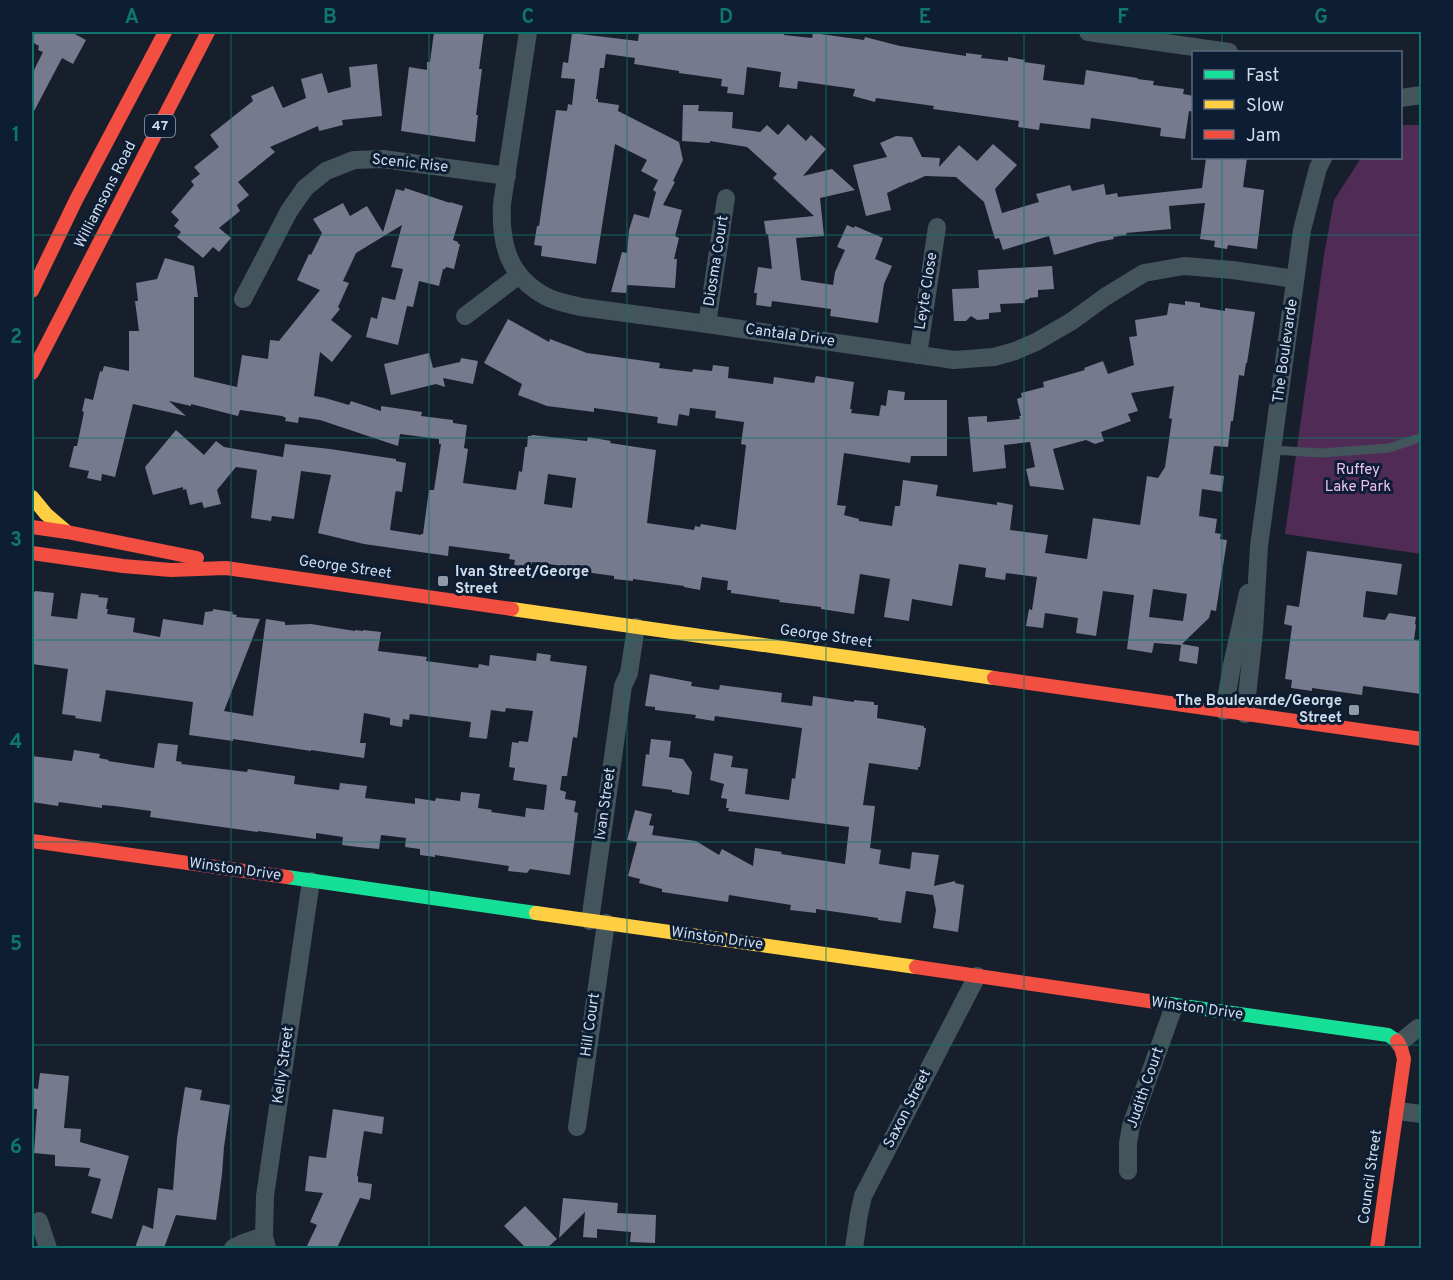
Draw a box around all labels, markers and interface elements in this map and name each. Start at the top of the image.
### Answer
text: A [125,5,139,31]
text: B [323,5,337,31]
text: C [522,5,534,31]
text: D [719,5,733,31]
text: E [919,5,931,31]
text: F [1117,5,1129,31]
text: G [1314,5,1328,31]
legend [1192,51,1402,159]
text: Fast [1246,65,1279,88]
text: Slow [1246,95,1284,118]
road number: 47 [145,115,175,137]
text: 1 [12,123,20,149]
text: Jam [1246,125,1281,148]
street label: Williamsons Road [71,138,141,252]
street label: Scenic Rise [371,151,449,177]
street label: Diosma Court [700,214,734,308]
street label: Leyte Close [912,251,942,331]
street label: The Boulevarde [1269,298,1303,404]
street label: Cantala Drive [744,320,836,352]
text: 2 [10,325,22,351]
park label: Ruffey Lake Park [1325,461,1391,497]
text: 3 [10,528,22,554]
street label: George Street [297,552,393,584]
place label: Ivan Street/George Street [455,563,589,599]
marker: Ivan Street/George Street [436,574,450,588]
street label: George Street [778,621,874,653]
place label: The Boulevarde/George Street [1176,692,1342,728]
marker: The Boulevarde/George Street [1347,703,1361,717]
text: 4 [10,730,22,756]
street label: Ivan Street [592,767,620,841]
street label: Winston Drive [188,854,282,886]
street label: Winston Drive [670,923,764,955]
text: 5 [10,932,22,958]
street label: Hill Court [577,992,605,1058]
street label: Winston Drive [1150,993,1244,1025]
street label: Kelly Street [269,1025,299,1105]
street label: Judith Court [1123,1045,1169,1131]
street label: Saxon Street [880,1066,936,1152]
street label: Council Street [1355,1128,1387,1226]
text: 6 [10,1135,22,1161]

